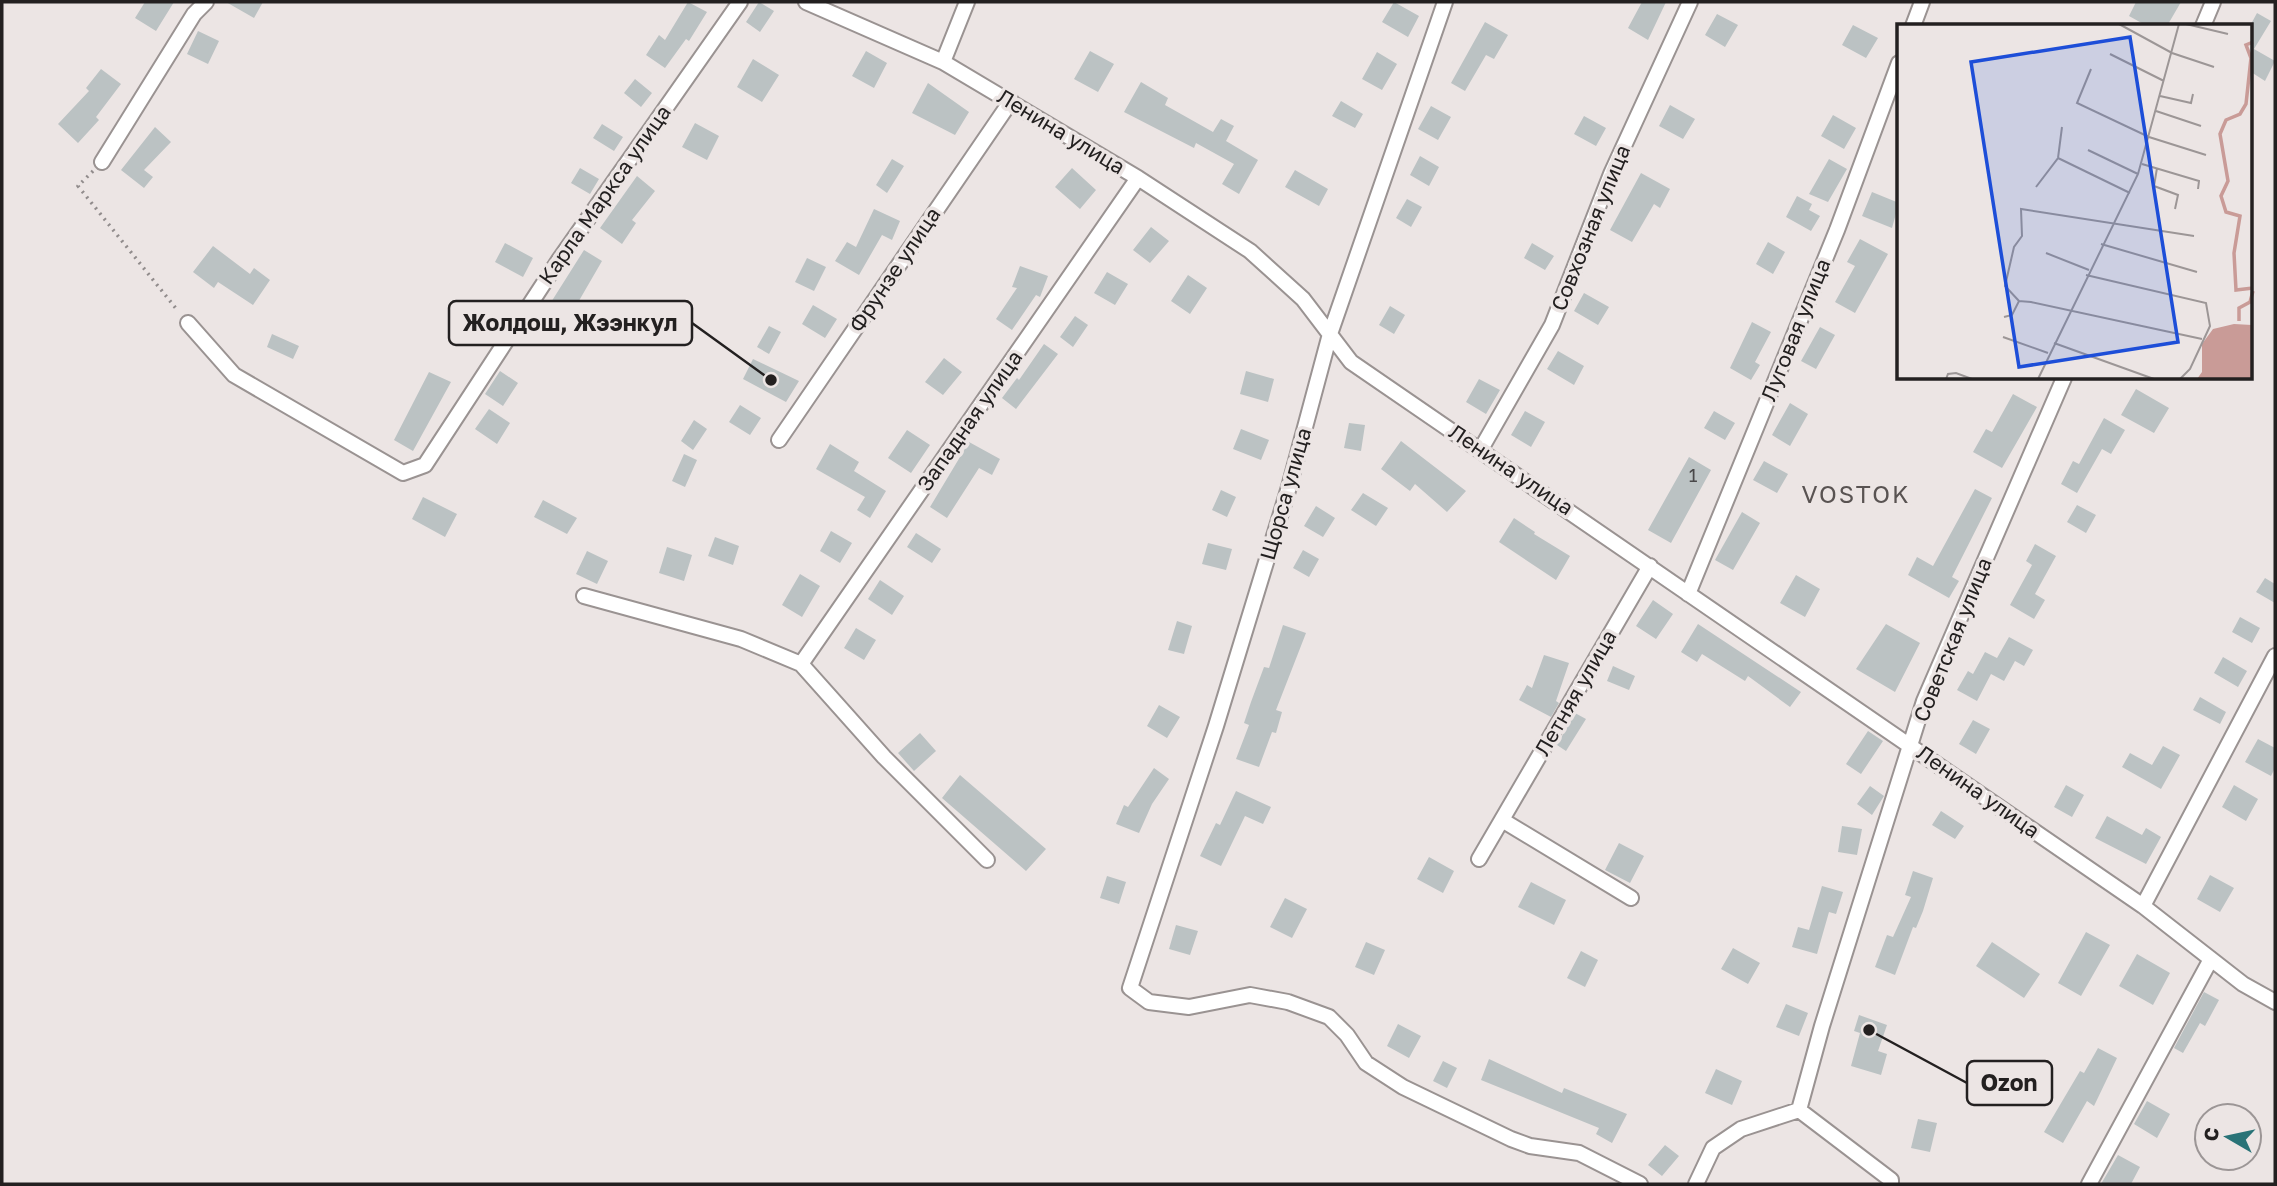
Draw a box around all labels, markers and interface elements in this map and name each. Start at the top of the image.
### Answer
inset map [1897,24,2252,380]
street label: Ленина улица [993,83,1130,179]
street label: Карла Маркса улица [532,100,676,289]
street label: Совхозная улица [1545,141,1635,314]
street label: Фрунзе улица [843,202,946,337]
street label: Луговая улица [1755,255,1835,405]
callout: Жолдош, Жээнкул [449,301,692,345]
text: Жолдош, Жээнкул [463,308,677,336]
street label: Западная улица [911,345,1027,496]
street label: Ленина улица [1444,418,1579,520]
street label: Щорса улица [1254,425,1316,563]
house number: 1 [1689,464,1698,486]
district label: VOSTOK [1801,479,1911,508]
street label: Советская улица [1907,554,1997,726]
street label: Летняя улица [1529,625,1622,760]
street label: Ленина улица [1912,739,2045,843]
callout: Ozon [1967,1061,2052,1105]
text: Ozon [1981,1068,2037,1096]
north arrow [2193,1102,2263,1172]
text: С [2198,1126,2223,1143]

